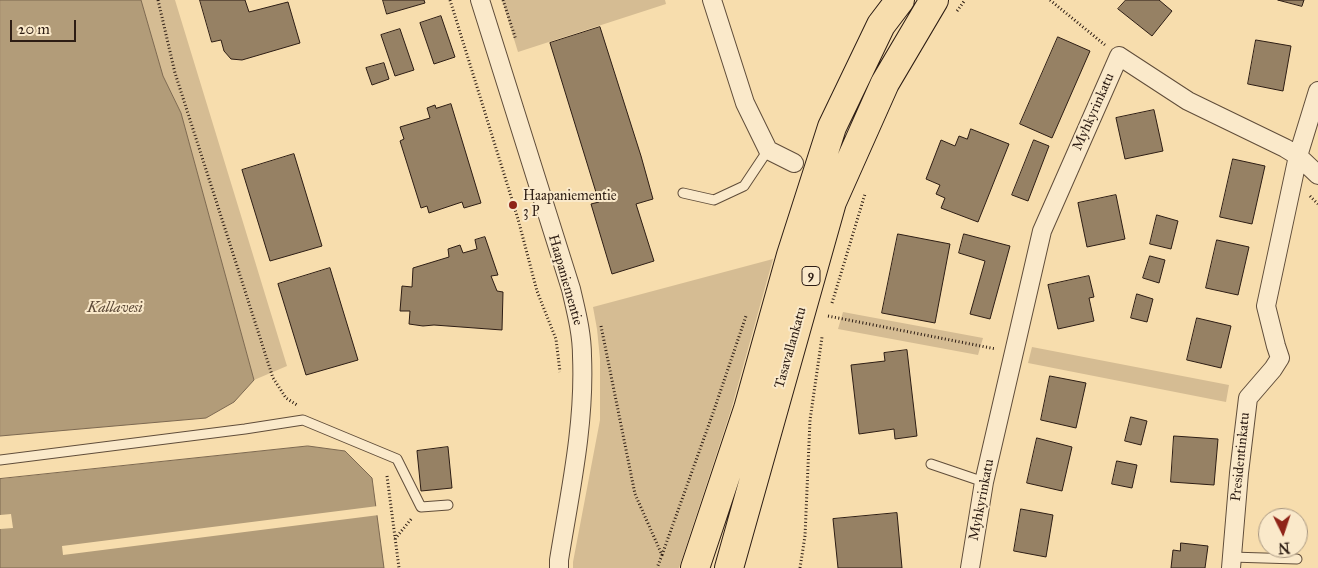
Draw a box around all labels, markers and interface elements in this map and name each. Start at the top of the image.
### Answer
scale bar [12,10,79,42]
text: 20 m [18,20,50,38]
street label: Myhkyrinkatu [1069,71,1119,153]
place label: Haapaniementie 3 P [523,189,617,222]
marker: Haapaniementie 3 P [507,199,519,211]
street label: Haapaniementie [544,233,586,327]
road number: 9 [802,266,820,286]
water label: Kallavesi [87,299,143,317]
street label: Tasavallankatu [771,305,811,391]
street label: Presidentinkatu [1228,412,1254,502]
street label: Myhkyrinkatu [966,458,998,542]
north arrow [1258,508,1308,558]
text: N [1277,539,1291,556]

